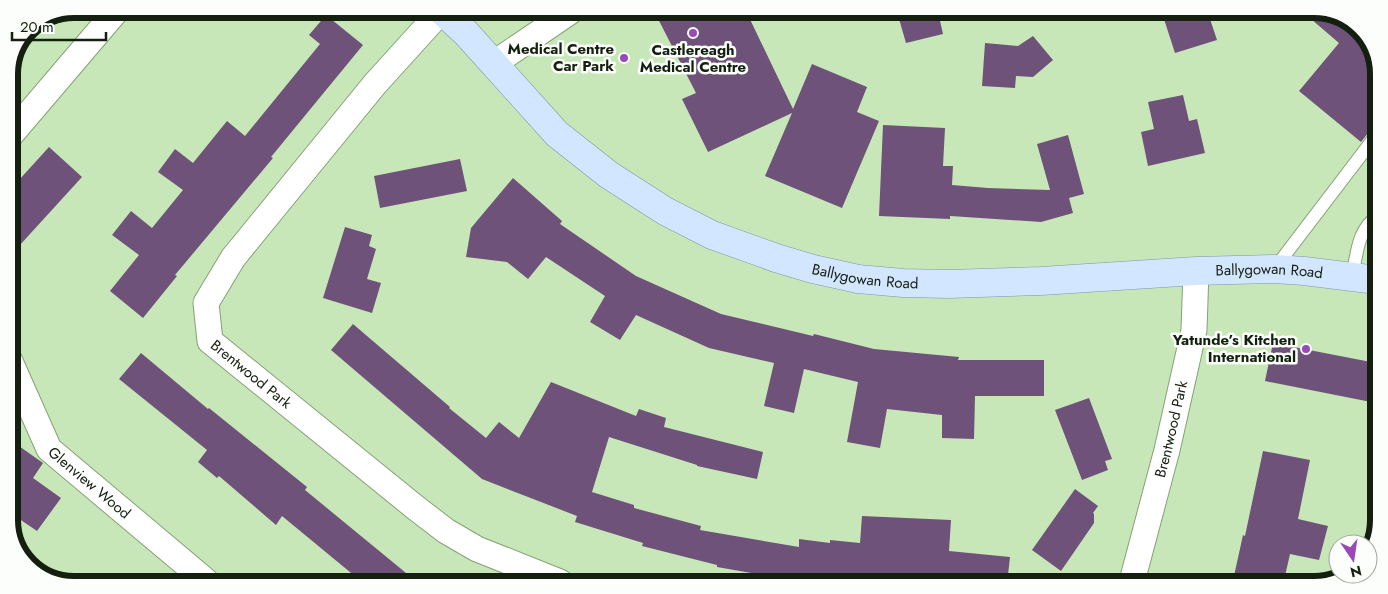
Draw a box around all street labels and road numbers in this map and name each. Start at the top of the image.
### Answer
street label: Ballygowan Road [810,258,919,294]
street label: Ballygowan Road [1215,258,1324,284]
street label: Brentwood Park [206,335,297,414]
street label: Brentwood Park [1149,378,1193,480]
street label: Glenview Wood [43,442,135,524]

